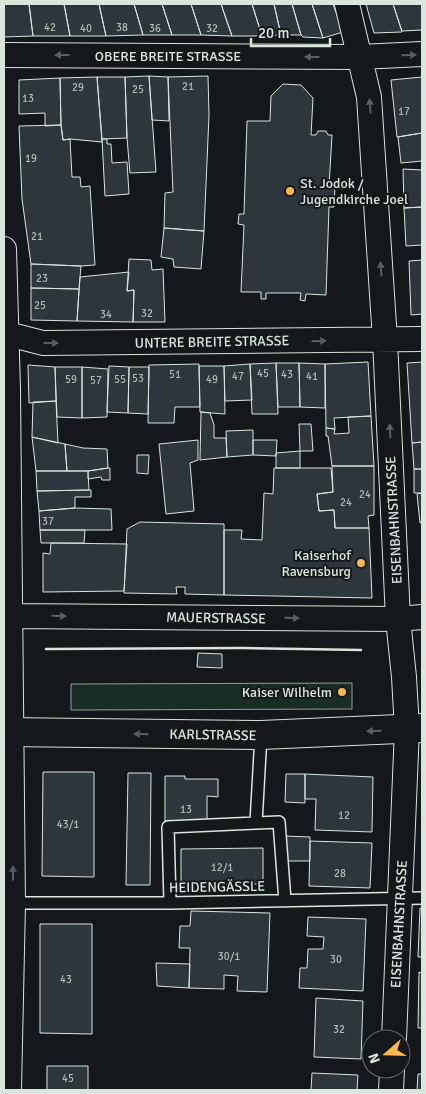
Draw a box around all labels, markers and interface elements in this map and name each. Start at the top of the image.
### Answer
scale bar [251,15,330,47]
house number: 42 [44,21,56,34]
house number: 38 [116,21,128,34]
house number: 40 [80,22,92,35]
house number: 36 [149,22,161,35]
house number: 32 [206,22,218,35]
text: 20 m [258,24,289,42]
street label: OBERE BREITE STRASSE [95,48,241,65]
one-way arrow [53,51,69,59]
one-way arrow [401,51,417,59]
one-way arrow [303,52,319,60]
house number: 21 [182,80,194,93]
house number: 29 [72,81,84,94]
house number: 25 [132,83,144,96]
house number: 13 [22,92,34,105]
one-way arrow [365,98,373,114]
house number: 17 [398,105,410,118]
house number: 19 [25,152,37,165]
place label: St. Jodok / Jugendkirche Joel [300,175,408,208]
marker: St. Jodok / Jugendkirche Joel [284,185,296,197]
house number: 21 [31,230,43,243]
one-way arrow [376,260,384,276]
house number: 23 [36,272,48,285]
house number: 25 [34,299,46,312]
house number: 32 [141,307,153,320]
house number: 34 [100,308,112,321]
street label: UNTERE BREITE STRASSE [135,332,290,352]
one-way arrow [311,336,327,344]
one-way arrow [43,339,59,347]
house number: 45 [257,367,269,380]
house number: 51 [169,368,181,381]
house number: 43 [281,368,293,381]
house number: 47 [232,370,244,383]
house number: 41 [306,370,318,383]
house number: 53 [132,372,144,385]
house number: 59 [65,373,77,386]
house number: 55 [114,373,126,386]
house number: 49 [206,373,218,386]
house number: 57 [90,374,102,387]
one-way arrow [385,423,393,439]
street label: EISENBAHNSTRASSE [382,456,406,584]
house number: 24 [359,488,371,501]
house number: 24 [340,496,352,509]
house number: 37 [42,515,54,528]
place label: Kaiserhof Ravensburg [281,547,352,580]
marker: Kaiserhof Ravensburg [355,557,367,569]
street label: MAUERSTRASSE [166,609,266,627]
one-way arrow [52,612,68,620]
one-way arrow [284,614,300,622]
place label: Kaiser Wilhelm [242,684,332,701]
marker: Kaiser Wilhelm [336,686,348,698]
street label: KARLSTRASSE [169,726,257,744]
one-way arrow [365,727,381,735]
one-way arrow [133,730,149,738]
house number: 13 [180,803,192,816]
house number: 12 [338,809,350,822]
house number: 43/1 [57,818,79,831]
street label: EISENBAHNSTRASSE [387,860,411,988]
house number: 12/1 [211,861,233,874]
one-way arrow [9,865,17,881]
house number: 28 [334,867,346,880]
street label: HEIDENGÄSSLE [169,878,265,896]
house number: 30/1 [218,950,240,963]
house number: 30 [330,953,342,966]
house number: 43 [60,973,72,986]
house number: 32 [333,1023,345,1036]
north arrow [361,1029,411,1079]
text: N [365,1051,384,1066]
house number: 45 [62,1072,74,1085]

